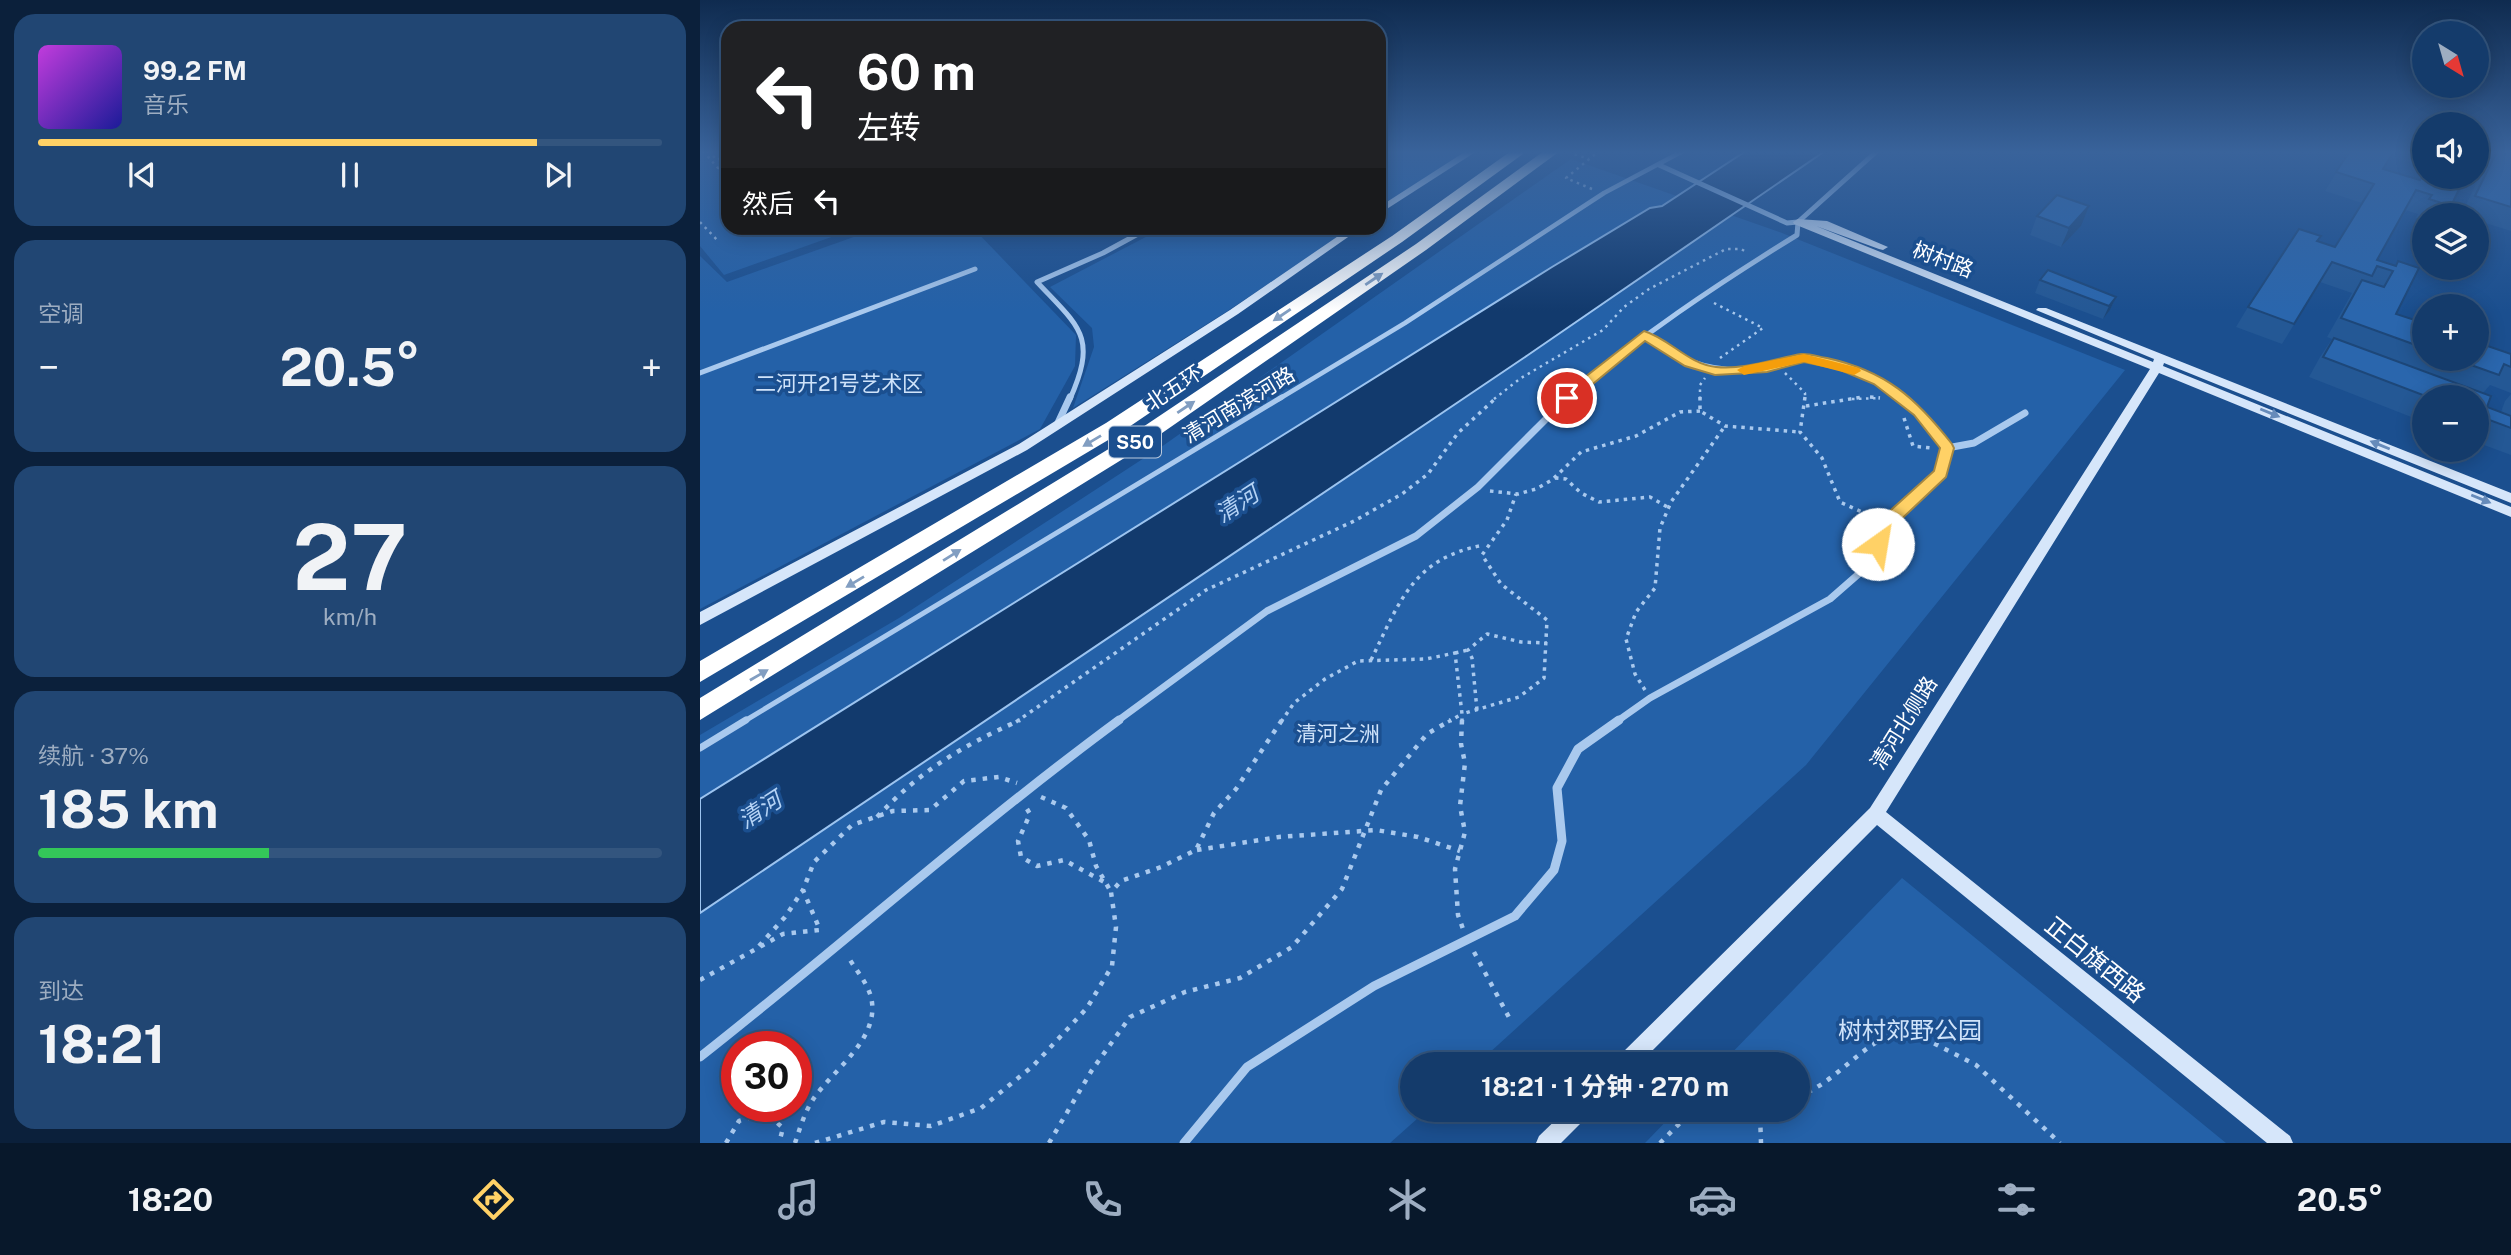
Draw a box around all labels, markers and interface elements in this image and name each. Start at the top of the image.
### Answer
north arrow [2412,21,2488,98]
map controls [2412,21,2489,462]
text: 60 m [857,43,976,101]
icon: left [742,49,833,140]
text: 99.2 FM [143,55,247,86]
text: 音乐 [143,91,189,118]
text: 左转 [857,109,921,146]
button: sound [2412,112,2489,189]
icon: previous [123,156,161,194]
icon: pause [331,156,369,194]
icon: next [539,156,577,194]
icon: left [808,182,846,220]
text: 然后 [742,188,794,219]
button: layers [2412,203,2489,280]
street label: 树村路 [1909,237,1977,282]
one-way arrow [1365,272,1383,286]
button: + [2412,294,2489,371]
text: 空调 [38,300,84,327]
one-way arrow [1273,309,1292,322]
text: 20.5° [280,337,420,398]
text: − [38,345,59,390]
text: + [641,345,662,390]
street label: 北五环 [1141,360,1207,416]
street label: 清河南滨河路 [1178,361,1299,448]
pin [1537,368,1597,428]
park label: 二河开21号艺术区 [755,371,923,396]
icon: arrive [1548,379,1586,417]
button: − [2412,385,2489,462]
one-way arrow [1177,400,1195,414]
one-way arrow [2260,408,2281,419]
road number: S50 [1109,426,1161,458]
one-way arrow [1083,434,1102,447]
one-way arrow [2369,440,2390,451]
water label: 清河 [1210,478,1267,527]
one-way arrow [2470,494,2491,505]
text: 27 [293,504,407,610]
position arrow [1841,507,1915,581]
one-way arrow [943,549,962,562]
one-way arrow [845,575,864,588]
text: km/h [323,603,377,630]
one-way arrow [749,669,768,681]
street label: 清河北侧路 [1865,672,1942,774]
park label: 清河之洲 [1296,721,1380,746]
text: 续航 · 37% [38,742,149,769]
text: 185 km [38,779,219,840]
water label: 清河 [733,784,790,833]
street label: 正白旗西路 [2040,911,2151,1008]
text: 到达 [38,977,84,1004]
text: 18:21 [38,1014,165,1075]
park label: 树村郊野公园 [1838,1016,1982,1044]
speed limit sign: 30 [721,1031,812,1122]
text: 18:21 · 1 分钟 · 270 m [1481,1071,1729,1102]
icon: directions [469,1175,518,1224]
icon: music [774,1175,823,1224]
icon: phone [1078,1175,1127,1224]
icon: climate [1383,1175,1432,1224]
icon: car [1688,1175,1737,1224]
icon: filters [1992,1175,2041,1224]
text: 18:20 [128,1181,213,1218]
text: 20.5° [2297,1181,2383,1218]

